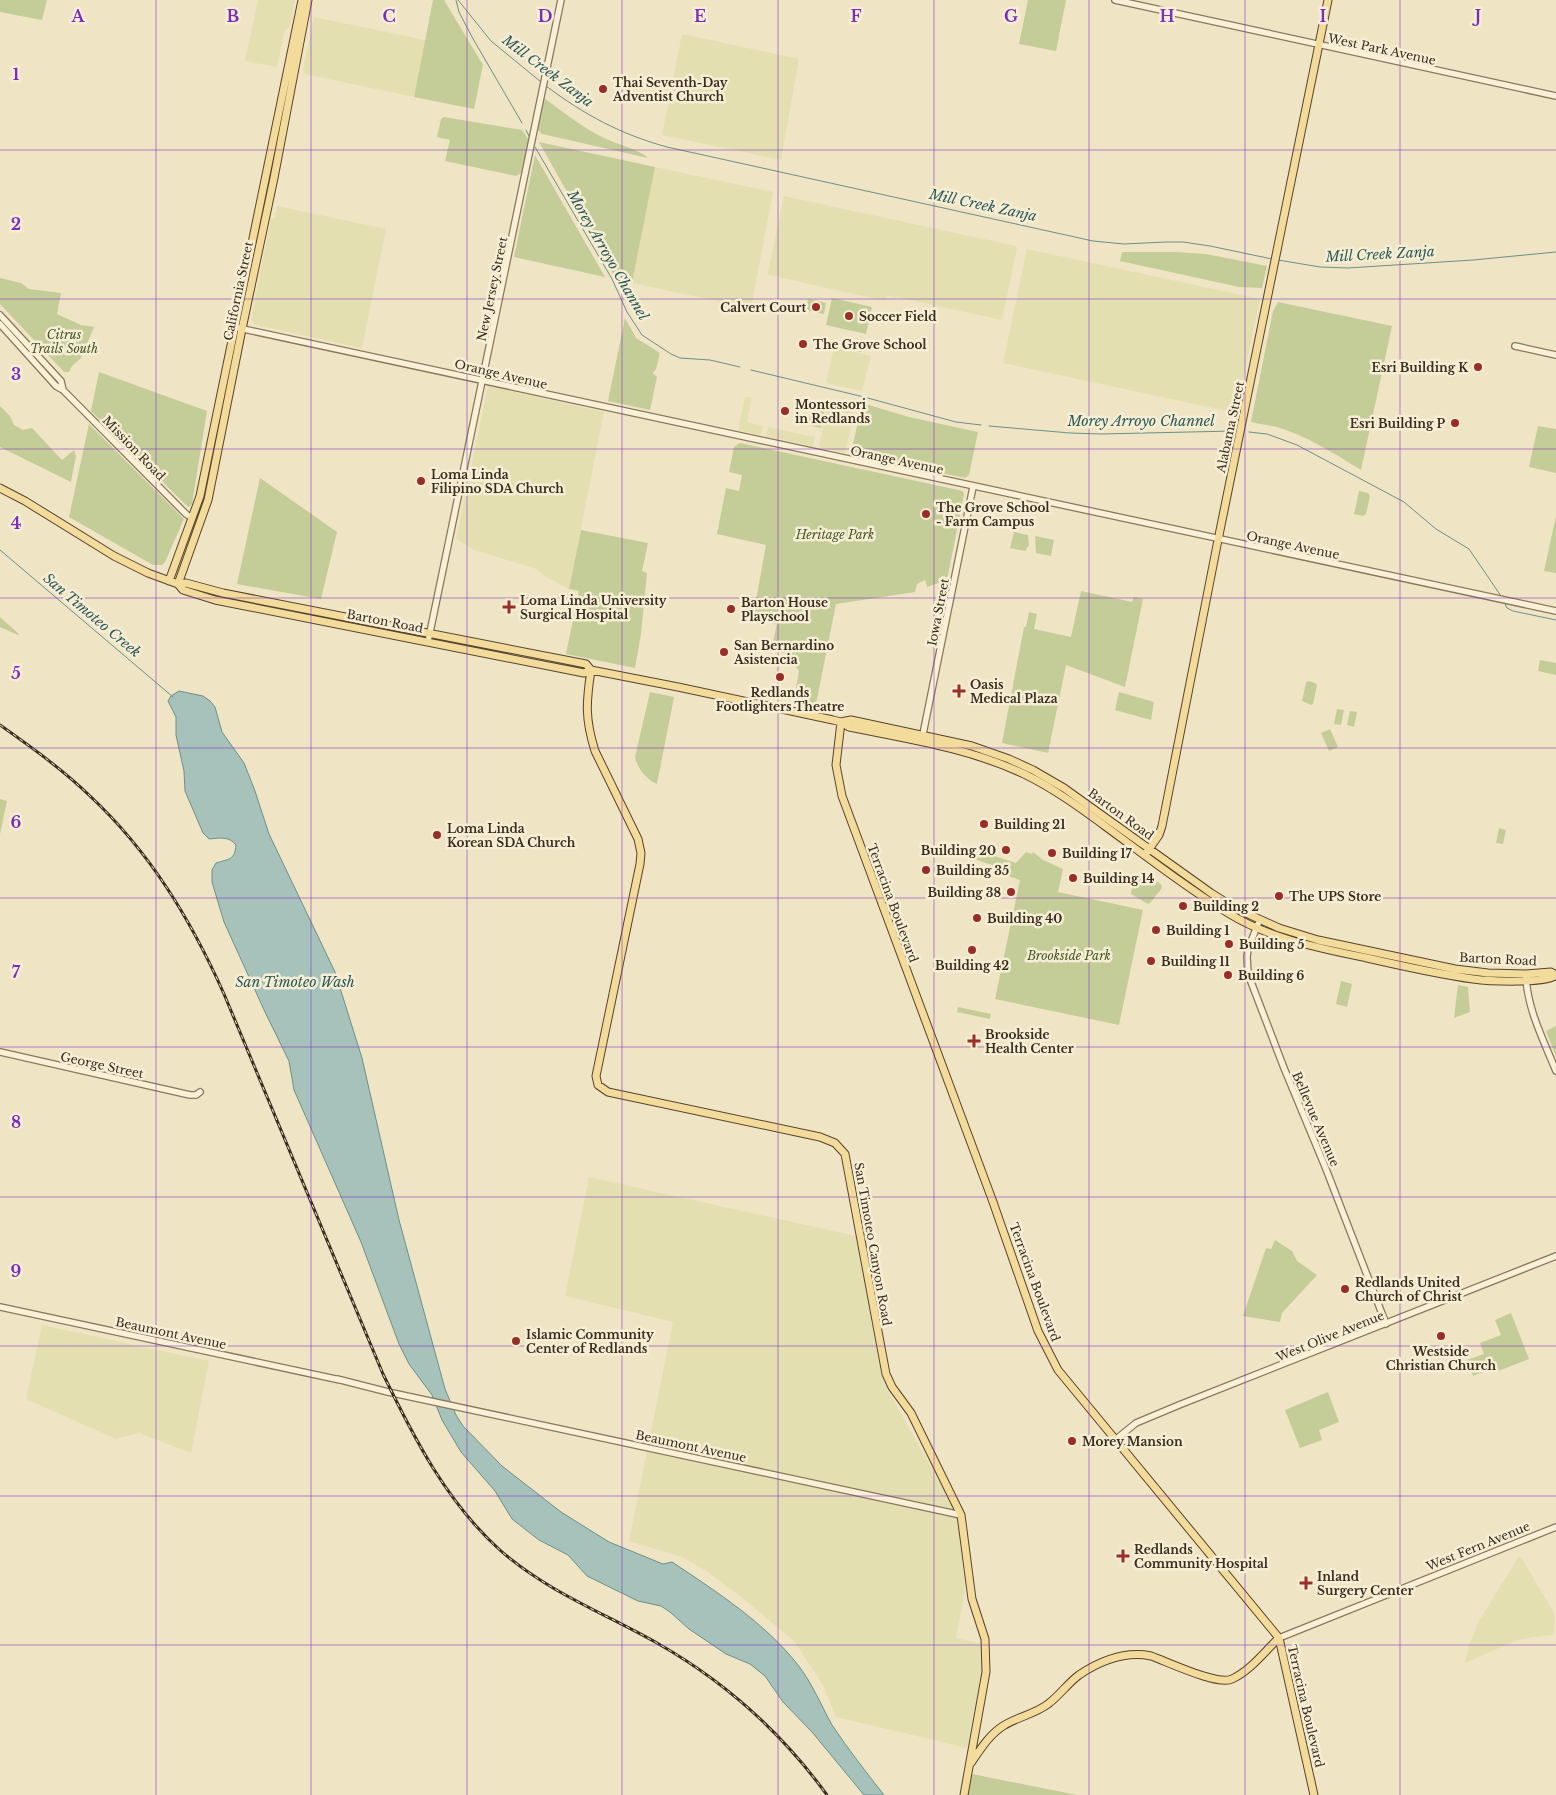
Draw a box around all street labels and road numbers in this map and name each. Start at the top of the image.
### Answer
street label: West Park Avenue [1326,30,1437,68]
street label: New Jersey Street [474,235,511,343]
street label: California Street [220,240,256,342]
street label: Orange Avenue [453,356,549,392]
street label: Alabama Street [1213,379,1247,475]
street label: Mission Road [100,413,168,483]
street label: Orange Avenue [849,443,945,477]
street label: Orange Avenue [1245,528,1341,562]
street label: Iowa Street [924,577,952,647]
street label: Barton Road [345,606,425,636]
street label: Barton Road [1085,785,1157,843]
street label: Terracina Boulevard [865,842,921,964]
street label: Barton Road [1459,949,1537,969]
street label: George Street [59,1049,145,1081]
street label: Bellevue Avenue [1289,1069,1343,1169]
street label: San Timoteo Canyon Road [851,1161,895,1327]
street label: Terracina Boulevard [1007,1221,1063,1343]
street label: West Olive Avenue [1273,1307,1386,1365]
street label: Beaumont Avenue [114,1314,228,1352]
street label: Beaumont Avenue [634,1427,748,1465]
street label: West Fern Avenue [1423,1518,1532,1574]
street label: Terracina Boulevard [1285,1643,1327,1769]

